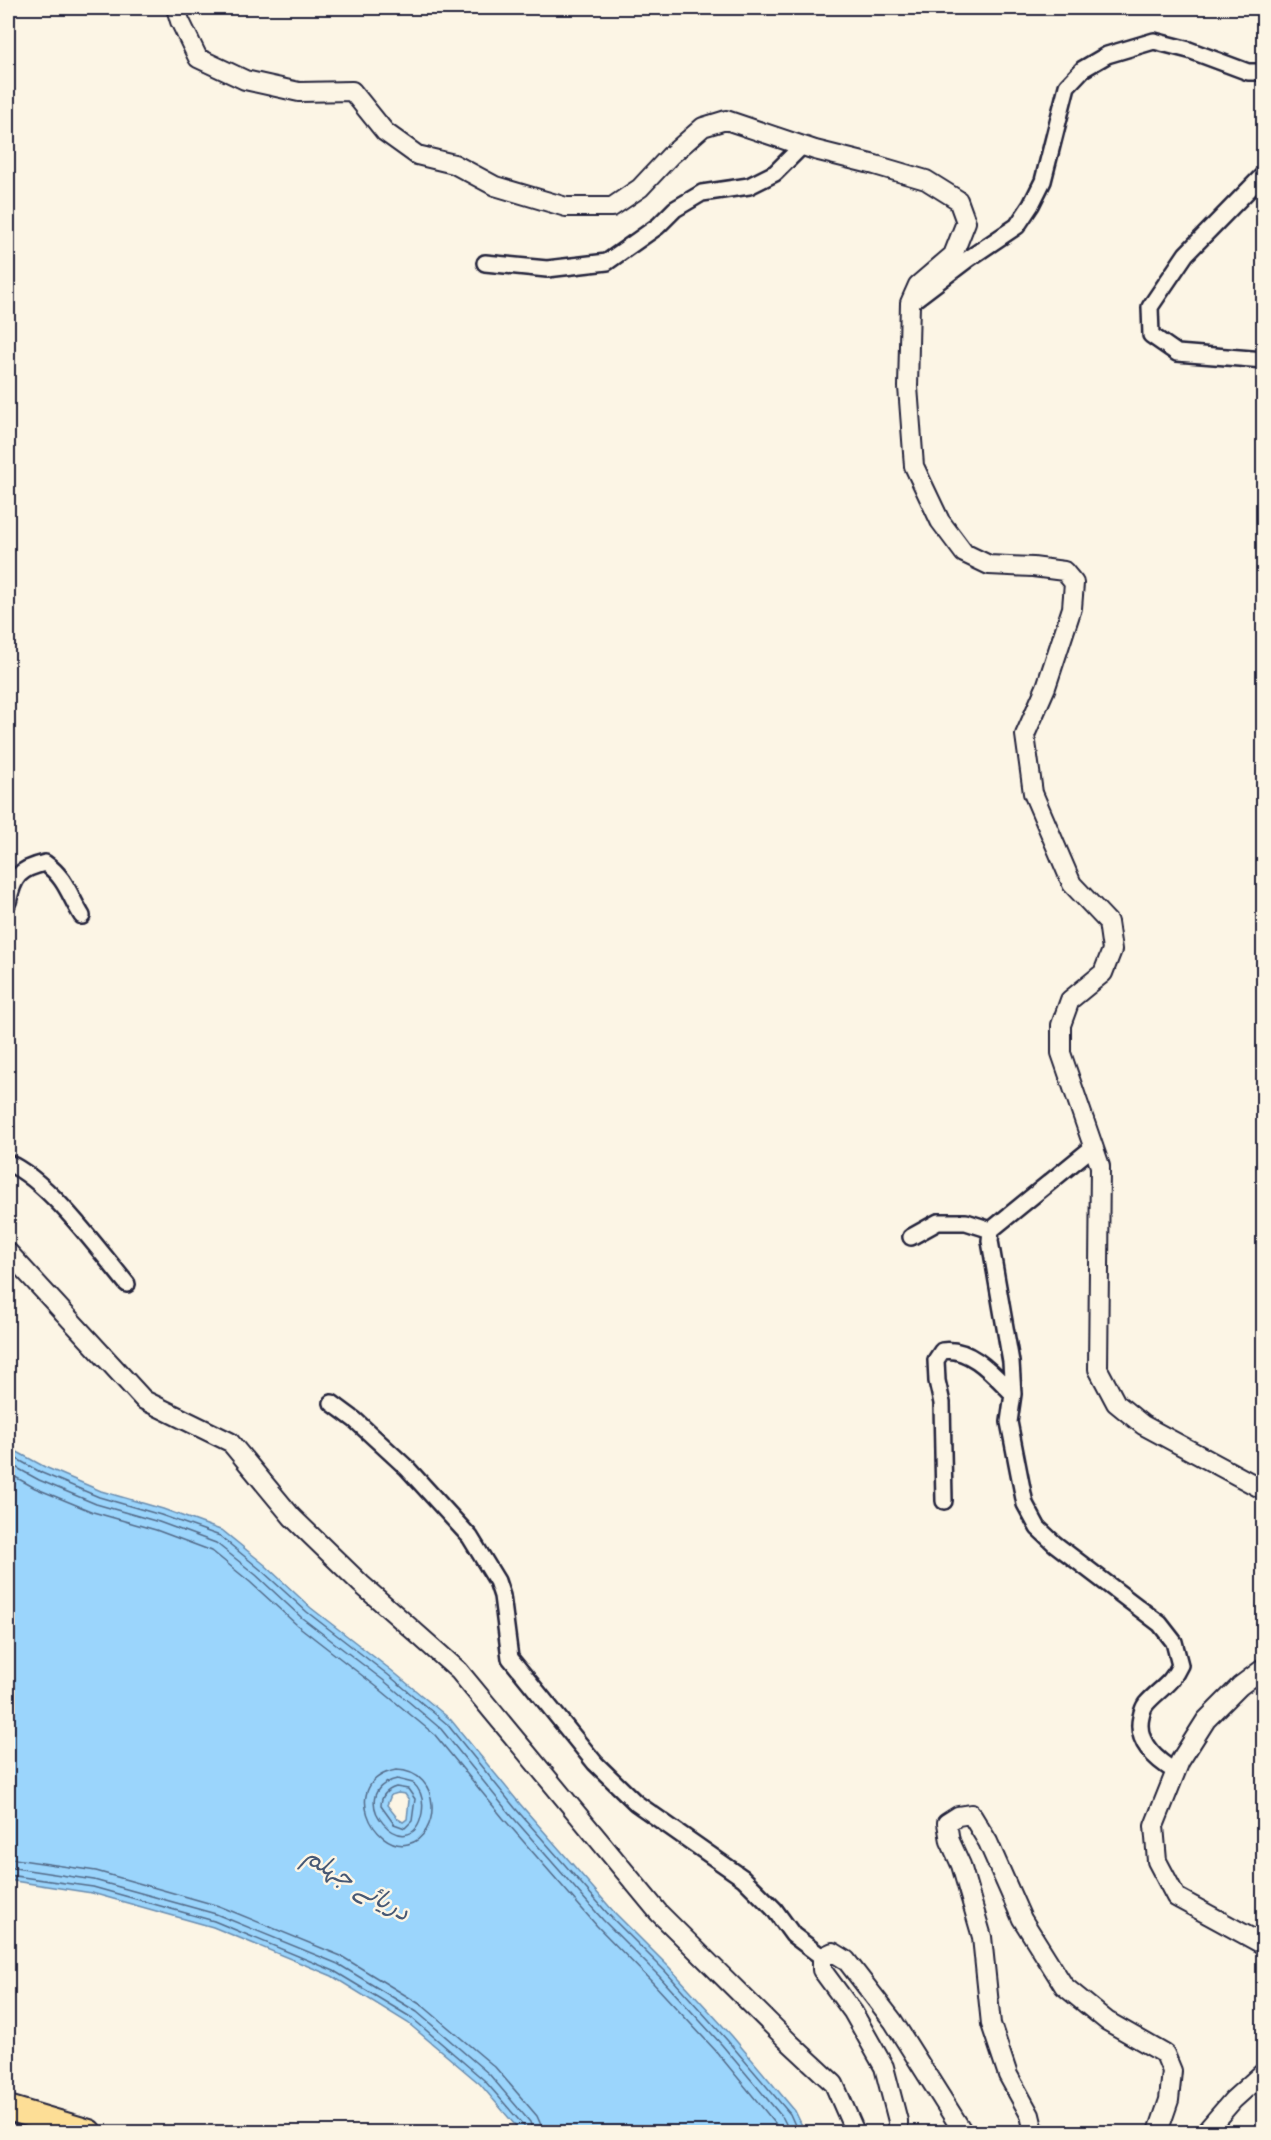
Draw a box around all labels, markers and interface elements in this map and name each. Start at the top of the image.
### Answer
water label: دریائے جہلم [296,1840,417,1931]

